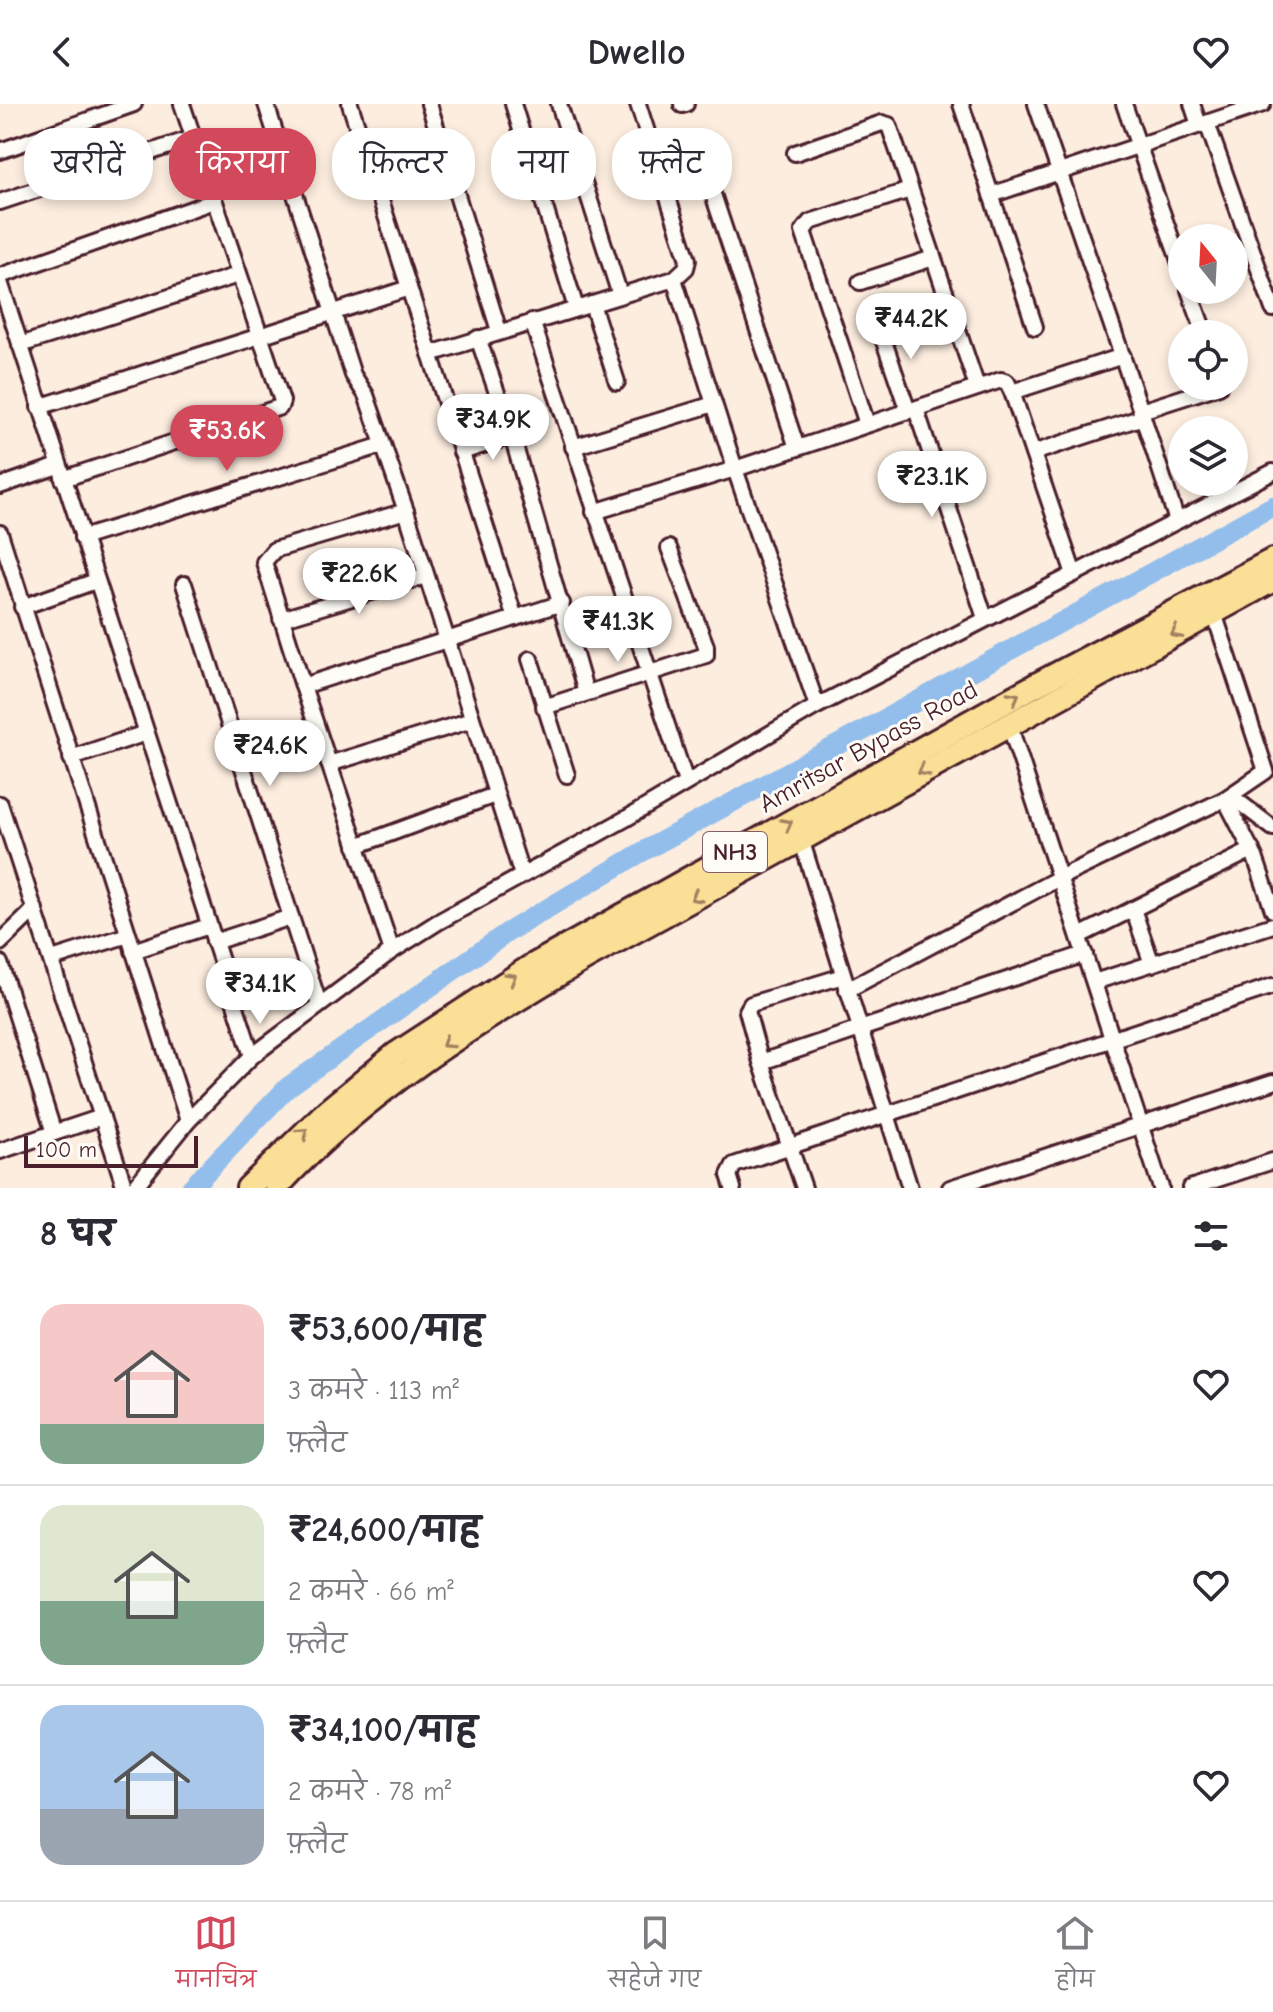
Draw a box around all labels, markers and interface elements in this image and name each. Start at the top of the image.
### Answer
icon: back [40,30,84,74]
icon: heart [1189,30,1233,74]
text: Dwello [587,32,686,73]
chip: खरीदें [24,128,153,200]
chip: किराया [169,128,316,200]
chip: फ़िल्टर [332,128,475,200]
chip: नया [491,128,596,200]
chip: फ़्लैट [612,128,732,200]
north arrow [1168,224,1248,304]
map controls [1168,224,1248,496]
pin: ₹44.2K [846,293,976,361]
text: ₹44.2K [874,304,948,334]
button: locate [1168,320,1248,400]
pin: ₹34.9K [428,394,558,462]
pin: ₹53.6K [162,405,292,473]
text: ₹34.9K [455,405,531,435]
text: ₹53.6K [188,416,266,446]
button: layers [1168,416,1248,496]
pin: ₹23.1K [867,451,997,519]
text: ₹23.1K [895,462,969,492]
pin: ₹22.6K [294,548,424,616]
text: ₹22.6K [321,559,397,589]
pin: ₹41.3K [553,596,683,664]
text: ₹41.3K [582,607,654,637]
one-way arrow [1170,624,1184,639]
street label: Amritsar Bypass Road [754,674,983,819]
one-way arrow [1005,691,1020,707]
pin: ₹24.6K [205,720,335,788]
text: ₹24.6K [232,731,308,761]
one-way arrow [917,761,932,777]
one-way arrow [778,818,793,833]
road number: NH3 [703,832,767,872]
one-way arrow [690,887,705,903]
pin: ₹34.1K [195,958,325,1026]
text: ₹34.1K [224,969,296,999]
one-way arrow [502,973,517,988]
one-way arrow [442,1033,456,1048]
one-way arrow [294,1128,308,1143]
scale bar [24,1132,198,1168]
text: 100 m [36,1137,97,1163]
text: 8 घर [40,1214,115,1254]
icon: filters [1189,1214,1233,1258]
text: ₹53,600/माह [288,1309,484,1349]
icon: home [104,1336,200,1432]
icon: heart [1189,1362,1233,1406]
text: 3 कमरे · 113 m² [288,1376,459,1406]
text: फ़्लैट [288,1429,347,1459]
text: ₹24,600/माह [288,1510,481,1550]
icon: home [104,1537,200,1633]
icon: heart [1189,1563,1233,1607]
text: 2 कमरे · 66 m² [288,1577,454,1607]
text: फ़्लैट [288,1630,347,1660]
text: ₹34,100/माह [288,1710,477,1750]
icon: home [104,1737,200,1833]
icon: heart [1189,1763,1233,1807]
text: 2 कमरे · 78 m² [288,1777,451,1807]
text: फ़्लैट [288,1830,347,1860]
tab: मानचित्र [176,1911,257,2004]
tab: सहेजे गए [608,1911,701,2004]
tab: होम [1053,1911,1097,2004]

